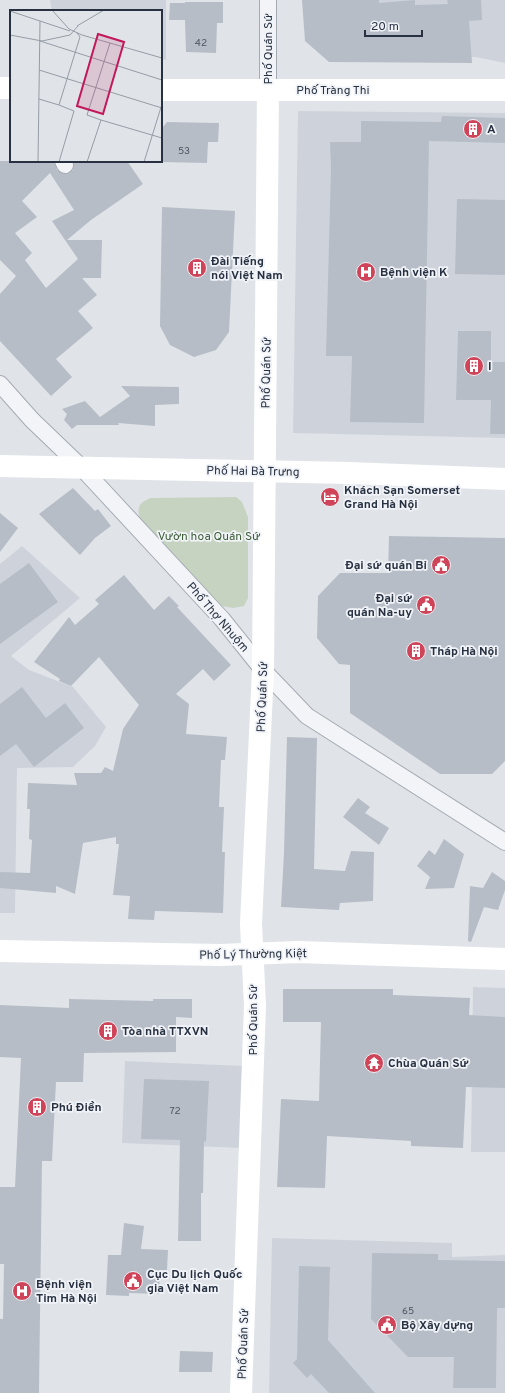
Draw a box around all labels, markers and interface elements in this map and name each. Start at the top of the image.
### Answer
inset map [10,10,162,162]
scale bar [365,12,422,38]
street label: Phố Quán Sứ [261,13,277,84]
text: 20 m [371,19,399,35]
house number: 42 [195,37,207,50]
street label: Phố Tràng Thi [296,83,370,99]
building icon: A [462,118,484,140]
place label: A [487,122,496,138]
house number: 53 [178,145,190,158]
place label: Đài Tiếng nói Việt Nam [211,254,283,284]
building icon: Đài Tiếng nói Việt Nam [186,257,208,279]
hospital icon: Bệnh viện K [355,261,377,283]
place label: Bệnh viện K [380,265,448,281]
street label: Phố Quán Sứ [258,337,276,409]
building icon: I [463,355,485,377]
place label: I [488,359,492,375]
street label: Phố Hai Bà Trưng [206,463,300,481]
place label: Khách Sạn Somerset Grand Hà Nội [344,483,461,513]
hotel icon: Khách Sạn Somerset Grand Hà Nội [319,486,341,508]
park label: Vườn hoa Quán Sứ [158,529,261,545]
public building icon: Đại sứ quán Bỉ [430,554,452,576]
place label: Đại sứ quán Bỉ [345,558,427,574]
street label: Phố Thợ Nhuộm [182,579,252,656]
place label: Đại sứ quán Na-uy [347,591,412,621]
public building icon: Đại sứ quán Na-uy [415,594,437,616]
building icon: Tháp Hà Nội [405,640,427,662]
place label: Tháp Hà Nội [430,644,498,660]
street label: Phố Quán Sứ [254,661,272,733]
street label: Phố Lý Thường Kiệt [199,946,307,964]
street label: Phố Quán Sứ [246,984,262,1055]
building icon: Tòa nhà TTXVN [97,1020,119,1042]
place label: Tòa nhà TTXVN [122,1024,208,1040]
temple icon: Chùa Quán Sứ [363,1052,385,1074]
place label: Chùa Quán Sứ [388,1056,468,1072]
building icon: Phú Điền [26,1096,48,1118]
place label: Phú Điền [51,1100,102,1116]
house number: 72 [169,1105,181,1118]
place label: Cục Du lịch Quốc gia Việt Nam [147,1267,242,1297]
public building icon: Cục Du lịch Quốc gia Việt Nam [122,1270,144,1292]
place label: Bệnh viện Tim Hà Nội [36,1277,97,1307]
hospital icon: Bệnh viện Tim Hà Nội [11,1280,33,1302]
house number: 65 [402,1305,414,1318]
street label: Phố Quán Sứ [235,1308,253,1380]
public building icon: Bộ Xây dựng [376,1314,398,1336]
place label: Bộ Xây dựng [401,1318,473,1334]

